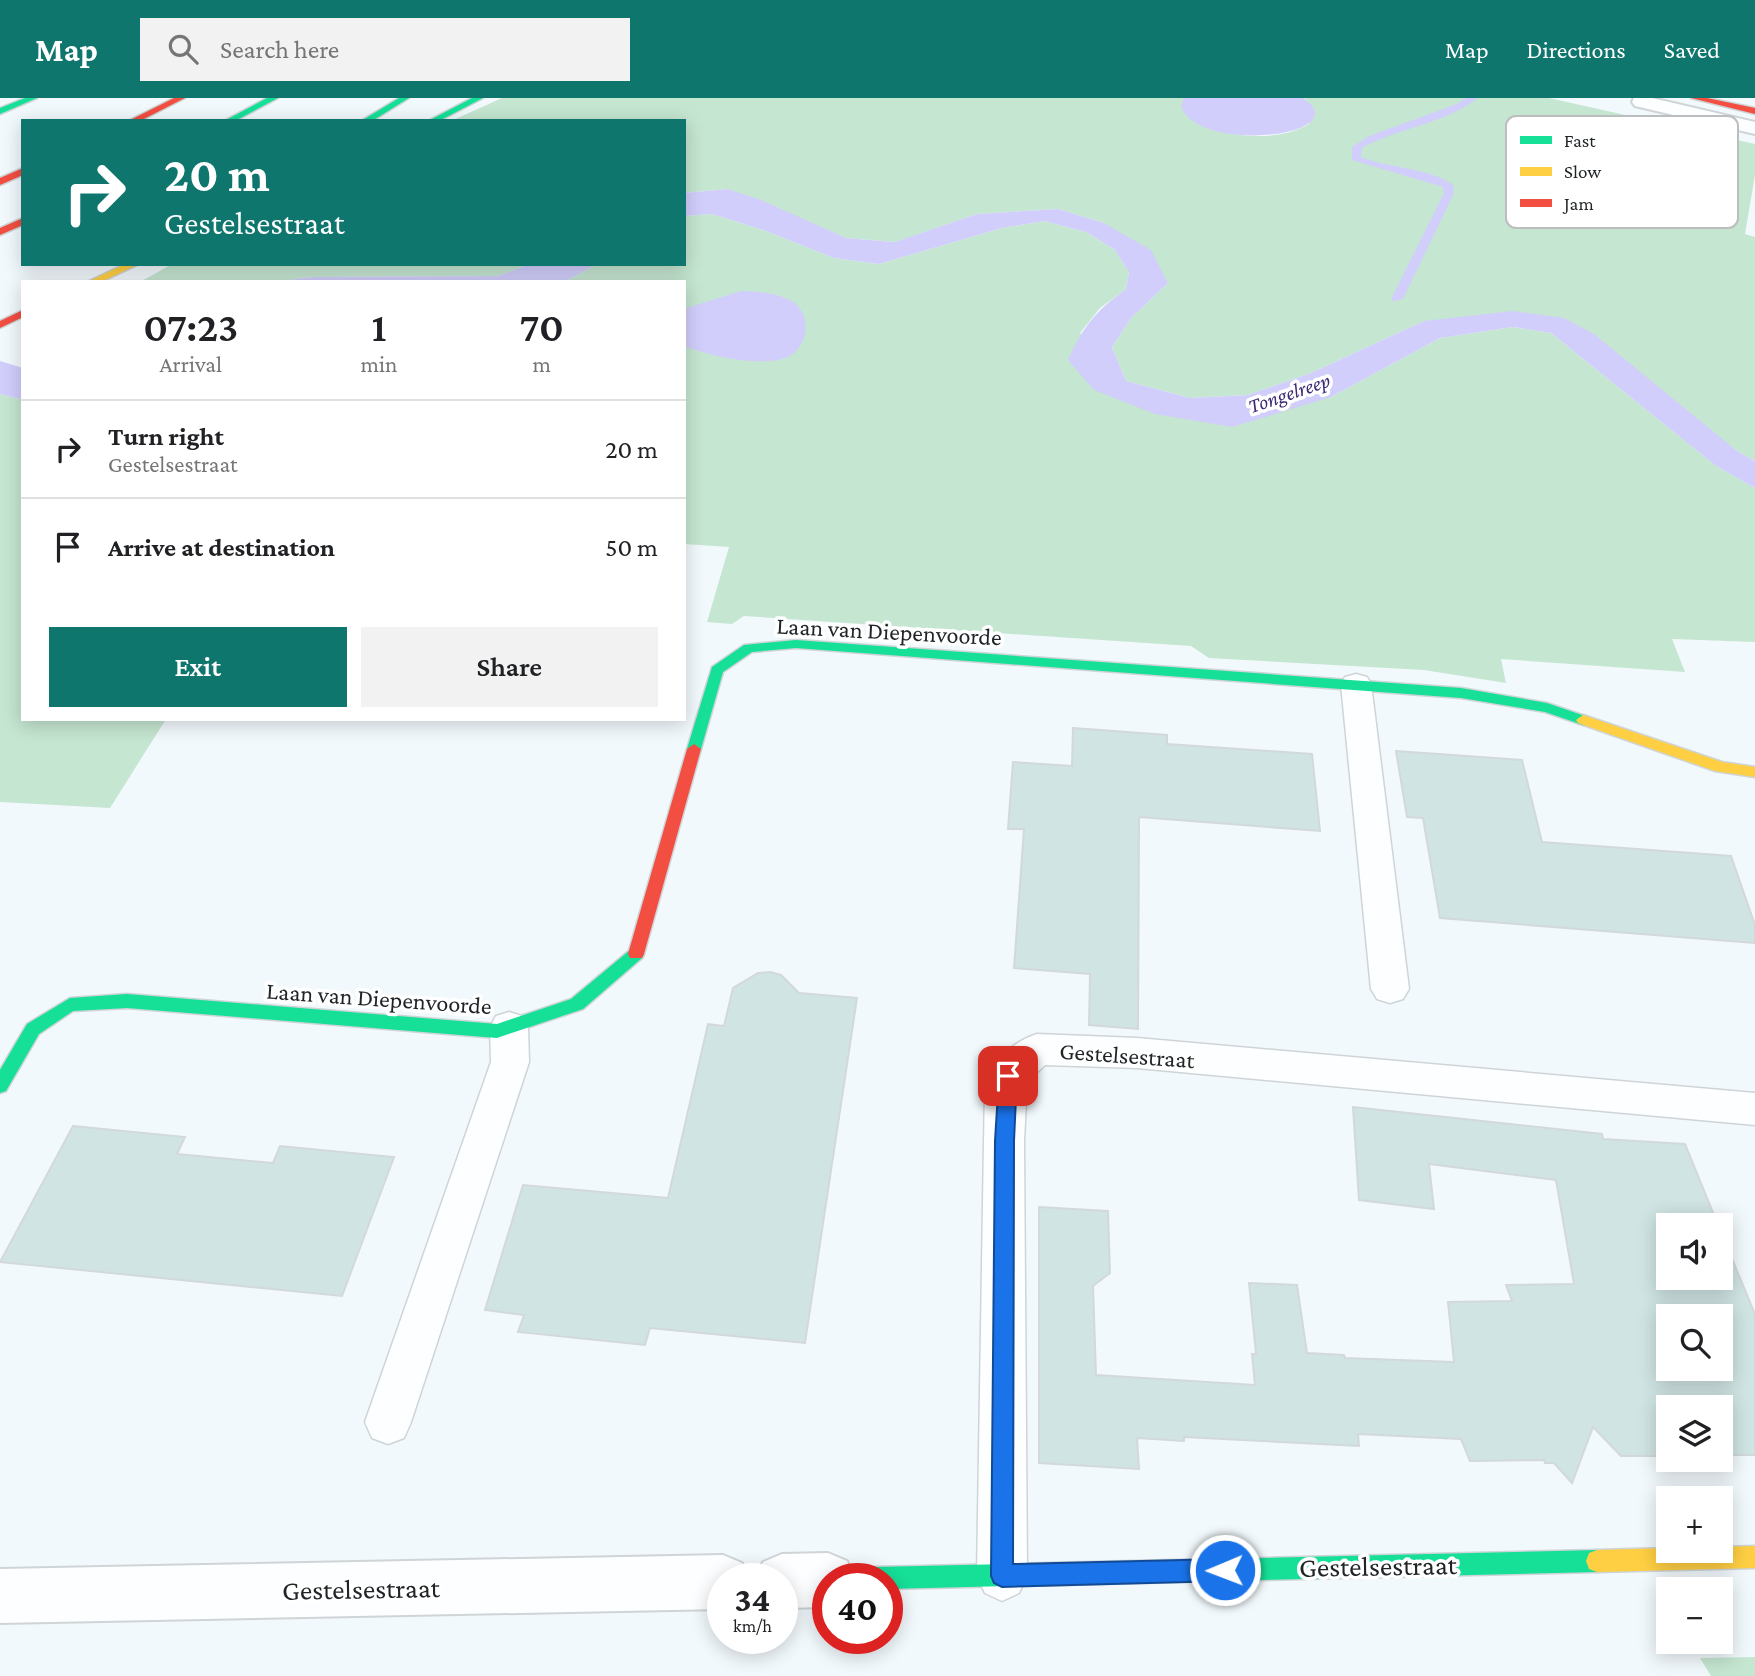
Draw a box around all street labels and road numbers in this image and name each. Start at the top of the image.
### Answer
street label: Laan van Diepenvoorde [776,612,1002,650]
street label: Laan van Diepenvoorde [266,977,492,1019]
street label: Gestelsestraat [1059,1037,1197,1073]
street label: Gestelsestraat [1299,1549,1458,1583]
street label: Gestelsestraat [282,1572,441,1606]

